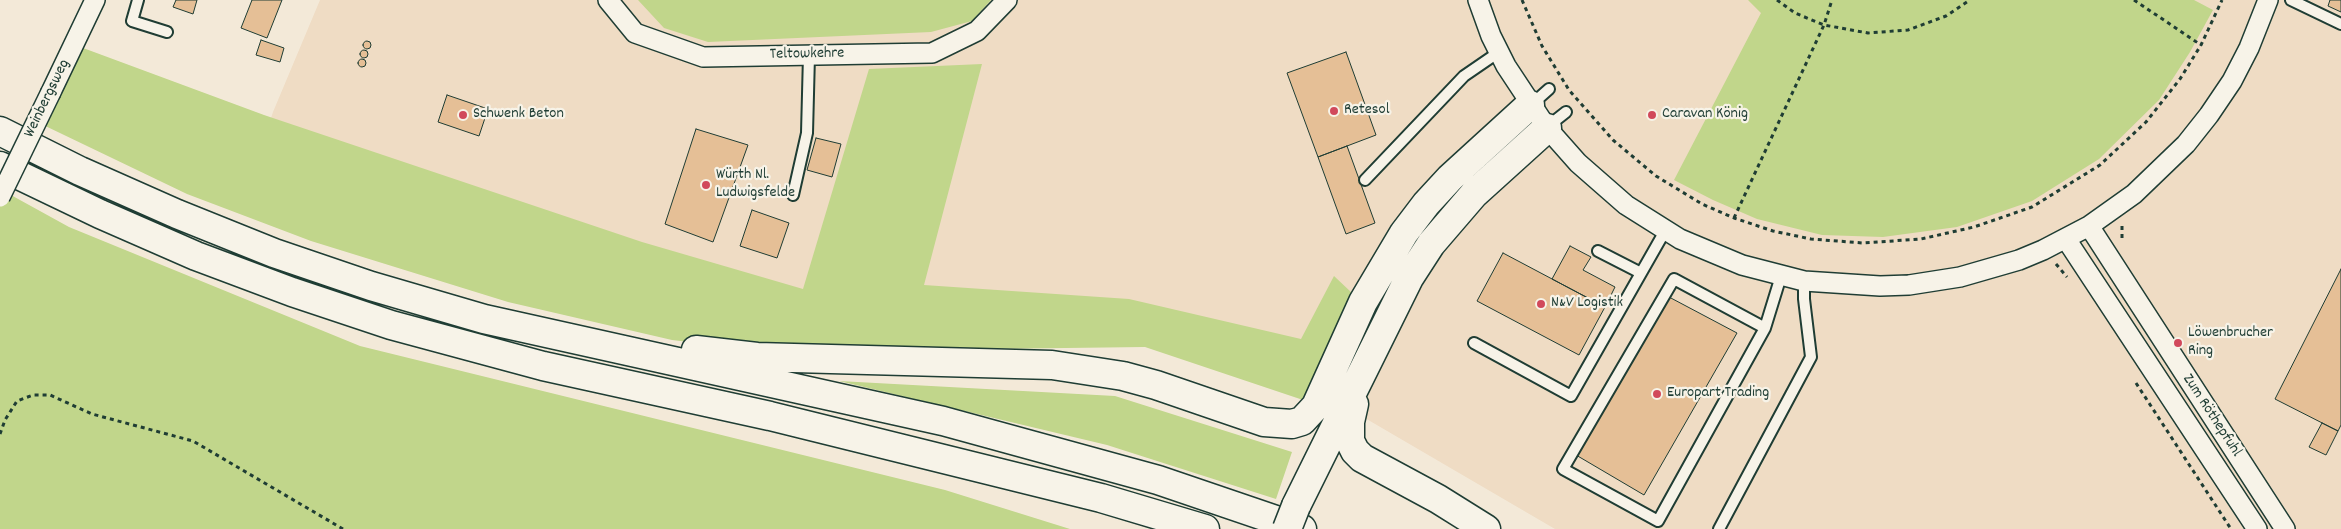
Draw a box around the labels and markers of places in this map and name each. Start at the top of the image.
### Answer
place label: Retesol [1344,101,1389,121]
place label: Schwenk Beton [473,105,564,125]
marker: Retesol [1328,105,1340,117]
place label: Caravan König [1662,105,1748,125]
marker: Schwenk Beton [457,109,469,121]
marker: Caravan König [1646,109,1658,121]
place label: Würth Nl. Ludwigsfelde [716,166,795,204]
marker: Würth Nl. Ludwigsfelde [700,179,712,191]
place label: N&V Logistik [1551,294,1623,314]
marker: N&V Logistik [1535,298,1547,310]
place label: Löwenbrucher Ring [2188,324,2273,362]
marker: Löwenbrucher Ring [2172,337,2184,349]
place label: Europart Trading [1667,384,1769,404]
marker: Europart Trading [1651,388,1663,400]

